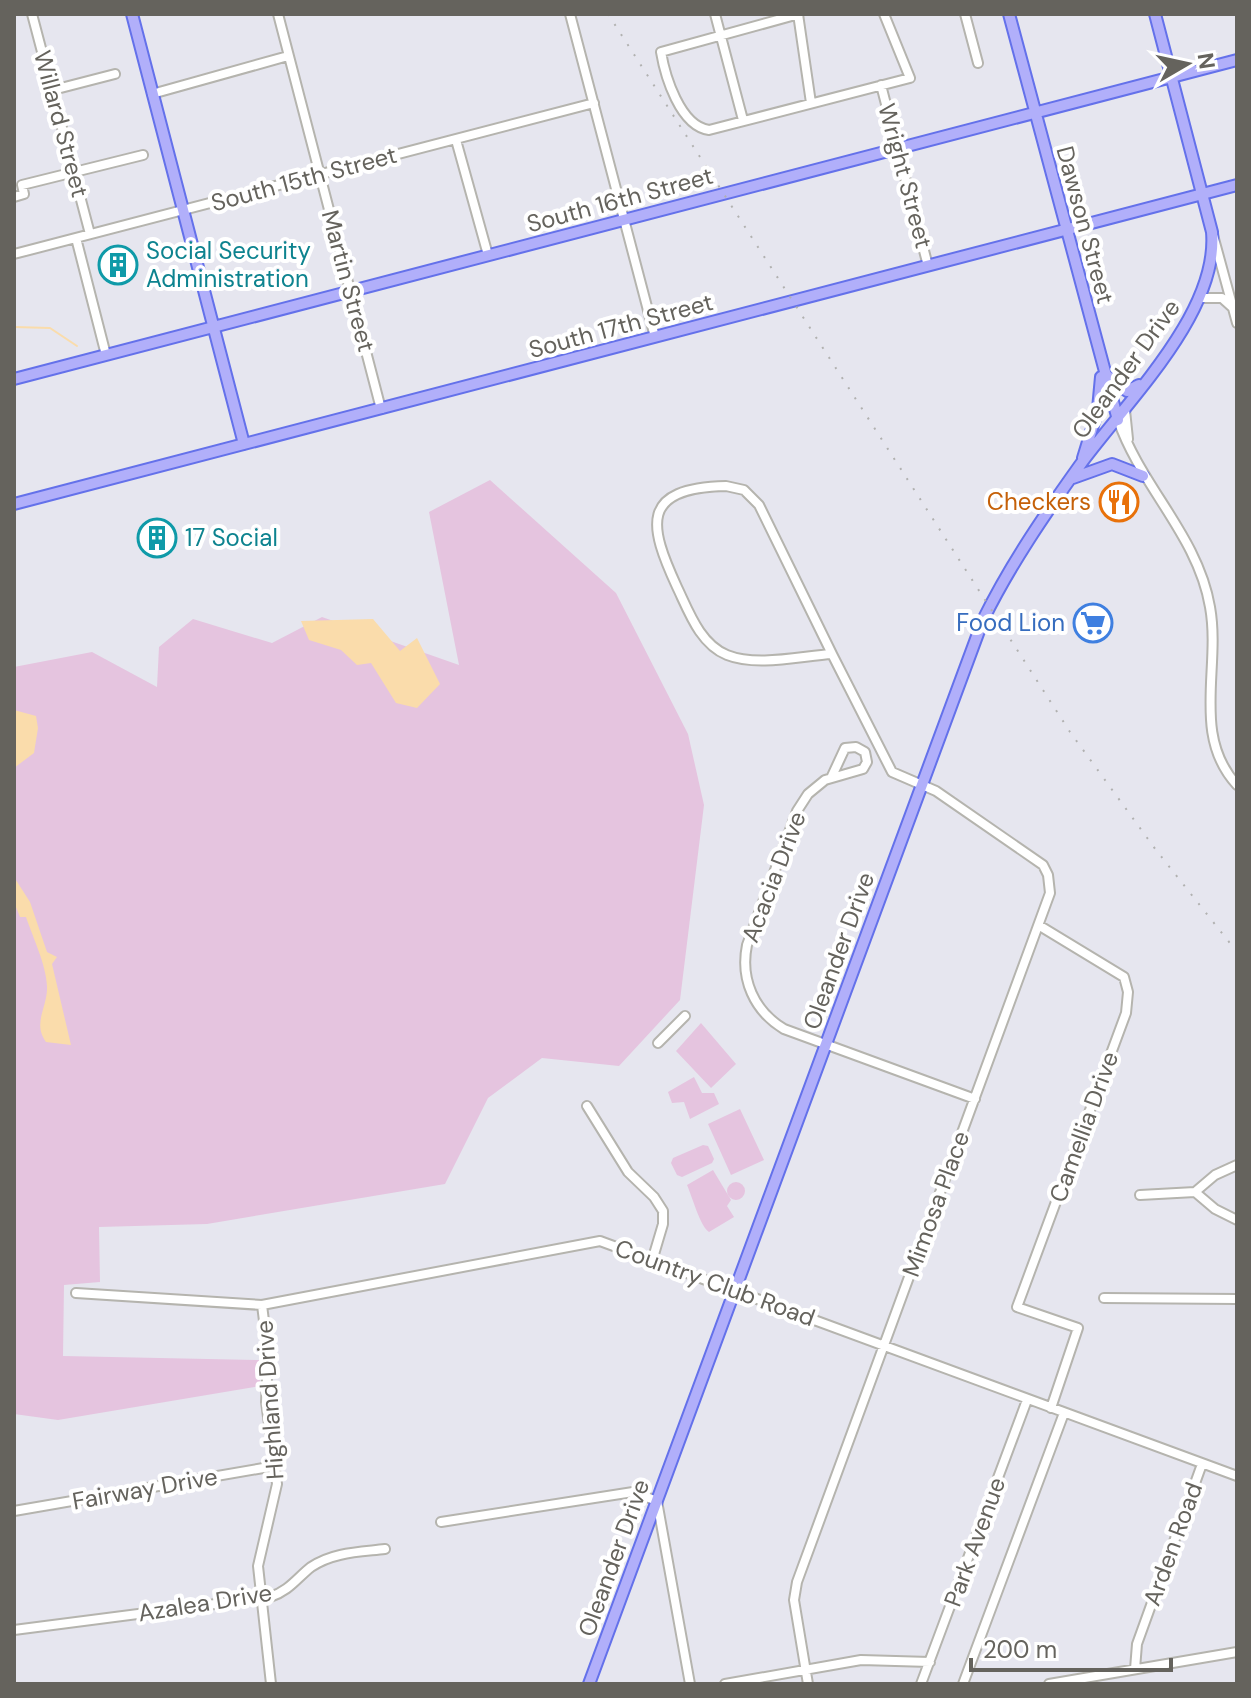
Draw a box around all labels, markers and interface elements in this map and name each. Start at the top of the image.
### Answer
north arrow [1147,24,1227,104]
street label: Willard Street [27,47,96,201]
text: N [1191,51,1222,71]
street label: Wright Street [871,100,940,252]
street label: South 15th Street [207,139,400,218]
street label: Dawson Street [1050,143,1121,307]
street label: South 16th Street [523,160,716,239]
street label: Martin Street [315,207,382,355]
place label: Social Security Administration [146,235,311,294]
building icon: Social Security Administration [97,244,139,286]
street label: South 17th Street [525,286,716,365]
street label: Oleander Drive [1065,293,1187,445]
restaurant icon: Checkers [1098,481,1140,523]
place label: Checkers [987,486,1091,517]
building icon: 17 Social [136,517,178,559]
place label: 17 Social [185,522,278,553]
supermarket icon: Food Lion [1072,602,1114,644]
place label: Food Lion [956,607,1065,638]
street label: Acacia Drive [734,807,813,947]
street label: Oleander Drive [796,868,881,1034]
street label: Camellia Drive [1042,1047,1125,1206]
street label: Mimosa Place [895,1127,976,1281]
street label: Country Club Road [611,1232,819,1333]
street label: Highland Drive [248,1319,291,1481]
street label: Fairway Drive [70,1460,220,1517]
street label: Park Avenue [937,1473,1012,1611]
street label: Oleander Drive [571,1475,656,1641]
street label: Arden Road [1136,1478,1209,1610]
street label: Azalea Drive [136,1577,274,1628]
scale bar [971,1622,1171,1672]
text: 200 m [983,1634,1057,1665]

